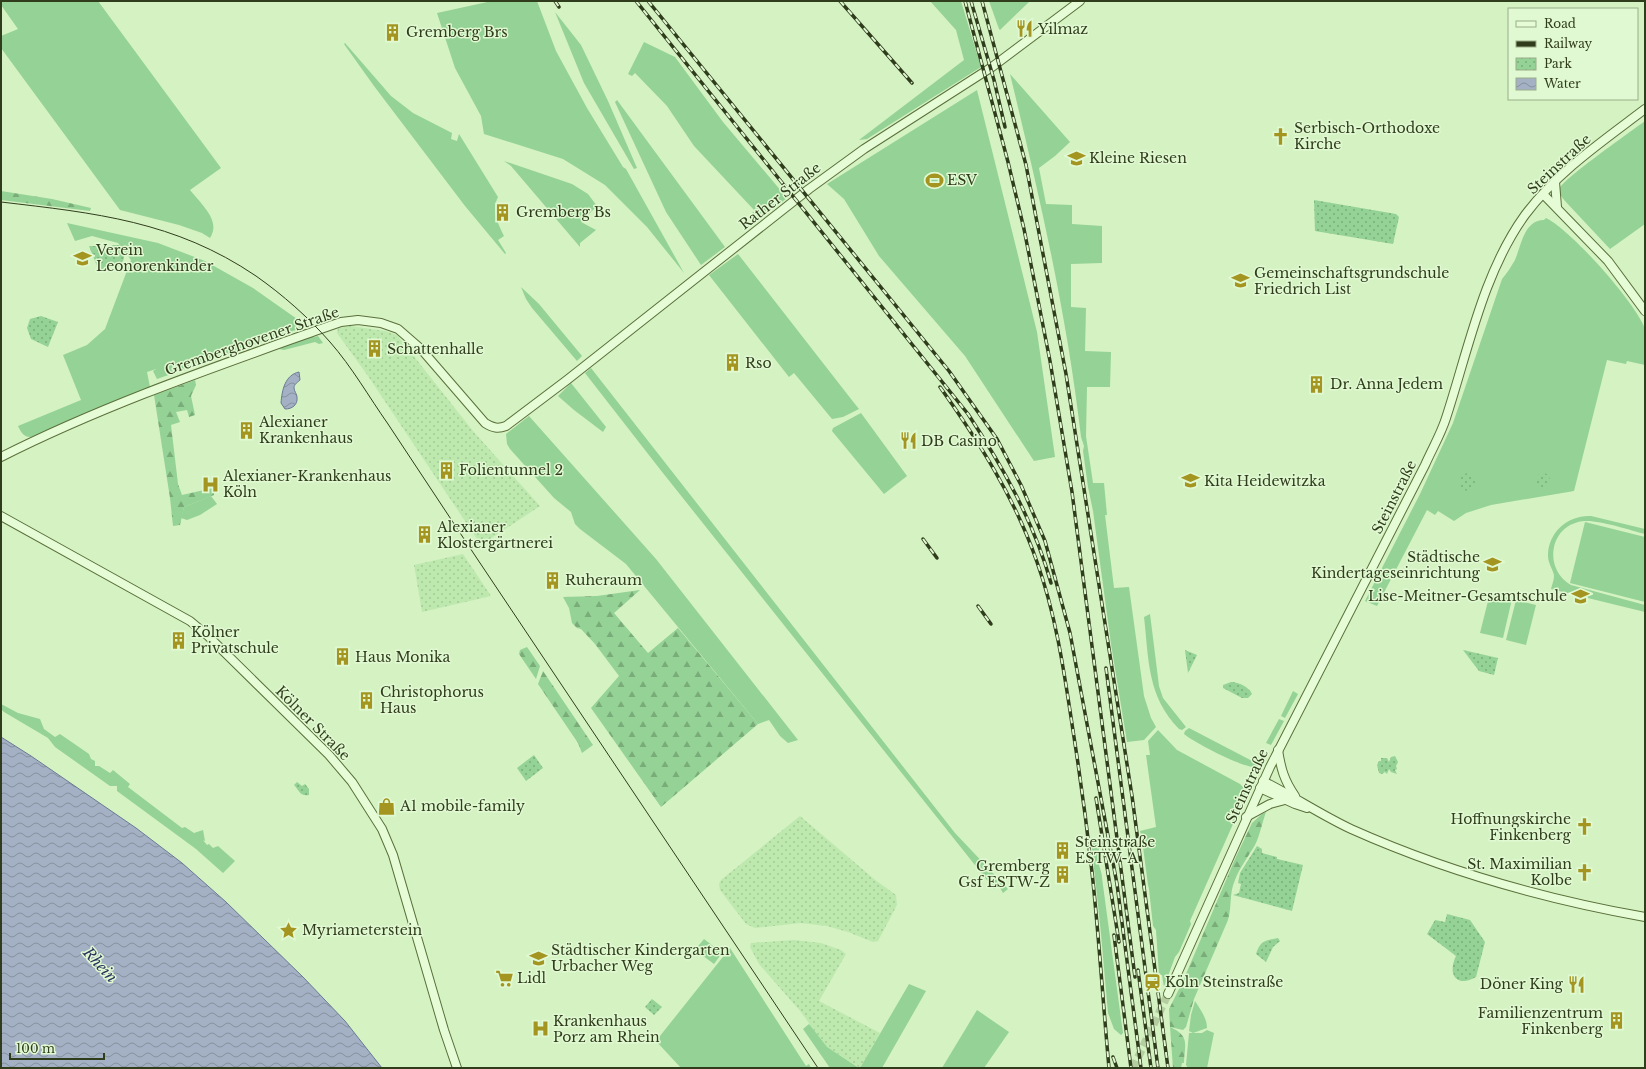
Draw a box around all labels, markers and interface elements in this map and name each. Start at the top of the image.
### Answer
legend [1508,8,1638,100]
text: Road [1544,16,1576,31]
restaurant icon: Yilmaz [1015,19,1035,39]
place label: Yilmaz [1037,20,1088,38]
building icon: Gremberg Brs [383,22,403,42]
place label: Gremberg Brs [406,23,508,41]
text: Railway [1544,36,1593,51]
text: Park [1544,56,1572,71]
text: Water [1543,76,1581,91]
place label: Serbisch-Orthodoxe Kirche [1294,119,1440,153]
church icon: Serbisch-Orthodoxe Kirche [1271,126,1291,146]
street label: Steinstraße [1523,130,1595,198]
school or university icon: Kleine Riesen [1066,148,1086,168]
place label: Kleine Riesen [1089,149,1187,167]
street label: Rather Straße [736,159,824,233]
sports icon: ESV [924,170,944,190]
place label: ESV [947,171,978,189]
building icon: Gremberg Bs [493,202,513,222]
place label: Gremberg Bs [516,203,611,221]
place label: Verein Leonorenkinder [95,241,214,275]
school or university icon: Verein Leonorenkinder [73,248,93,268]
place label: Gemeinschaftsgrundschule Friedrich List [1254,264,1449,298]
school or university icon: Gemeinschaftsgrundschule Friedrich List [1231,271,1251,291]
street label: Gremberghovener Straße [163,303,341,379]
building icon: Schattenhalle [364,339,384,359]
place label: Schattenhalle [387,340,484,358]
building icon: Rso [722,353,742,373]
place label: Rso [745,354,772,372]
building icon: Dr. Anna Jedem [1307,374,1327,394]
place label: Dr. Anna Jedem [1330,375,1443,393]
place label: Alexianer Krankenhaus [258,413,353,447]
building icon: Alexianer Krankenhaus [236,420,256,440]
restaurant icon: DB Casino [898,431,918,451]
place label: DB Casino [921,432,997,450]
street label: Steinstraße [1368,457,1420,537]
building icon: Folientunnel 2 [436,460,456,480]
place label: Folientunnel 2 [459,461,563,479]
place label: Alexianer-Krankenhaus Köln [222,467,391,501]
school or university icon: Kita Heidewitzka [1181,471,1201,491]
place label: Kita Heidewitzka [1204,472,1326,490]
hospital icon: Alexianer-Krankenhaus Köln [200,474,220,494]
place label: Alexianer Klostergärtnerei [436,518,553,552]
building icon: Alexianer Klostergärtnerei [414,525,434,545]
place label: Städtische Kindertageseinrichtung [1311,548,1481,582]
school or university icon: Städtische Kindertageseinrichtung [1483,555,1503,575]
building icon: Ruheraum [542,570,562,590]
place label: Ruheraum [565,571,642,589]
school or university icon: Lise-Meitner-Gesamtschule [1570,586,1590,606]
place label: Lise-Meitner-Gesamtschule [1368,587,1567,605]
place label: Kölner Privatschule [191,623,279,657]
building icon: Kölner Privatschule [168,630,188,650]
building icon: Haus Monika [332,647,352,667]
place label: Haus Monika [355,648,451,666]
street label: Kölner Straße [272,682,354,764]
place label: Christophorus Haus [380,683,484,717]
building icon: Christophorus Haus [357,690,377,710]
street label: Steinstraße [1222,746,1272,826]
shop icon: A1 mobile-family [377,796,397,816]
place label: A1 mobile-family [399,797,525,815]
place label: Hoffnungskirche Finkenberg [1451,810,1572,844]
church icon: Hoffnungskirche Finkenberg [1574,817,1594,837]
place label: Steinstraße ESTW-A [1075,833,1155,867]
building icon: Steinstraße ESTW-A [1052,840,1072,860]
place label: St. Maximilian Kolbe [1467,855,1572,889]
place label: Gremberg Gsf ESTW-Z [958,857,1051,891]
church icon: St. Maximilian Kolbe [1575,862,1595,882]
building icon: Gremberg Gsf ESTW-Z [1053,864,1073,884]
place icon: Myriameterstein [279,920,299,940]
place label: Myriameterstein [302,921,422,939]
place label: Städtischer Kindergarten Urbacher Weg [551,941,730,975]
water label: Rhein [79,942,121,986]
school or university icon: Städtischer Kindergarten Urbacher Weg [528,948,548,968]
supermarket icon: Lidl [494,968,514,988]
place label: Lidl [517,969,546,987]
station icon: Köln Steinstraße [1142,972,1162,992]
place label: Köln Steinstraße [1165,973,1283,991]
restaurant icon: Döner King [1566,974,1586,994]
place label: Döner King [1480,975,1564,993]
place label: Familienzentrum Finkenberg [1478,1004,1604,1038]
building icon: Familienzentrum Finkenberg [1606,1011,1626,1031]
place label: Krankenhaus Porz am Rhein [553,1012,660,1046]
hospital icon: Krankenhaus Porz am Rhein [530,1019,550,1039]
scale bar [10,1035,104,1061]
text: 100 m [16,1041,55,1056]

